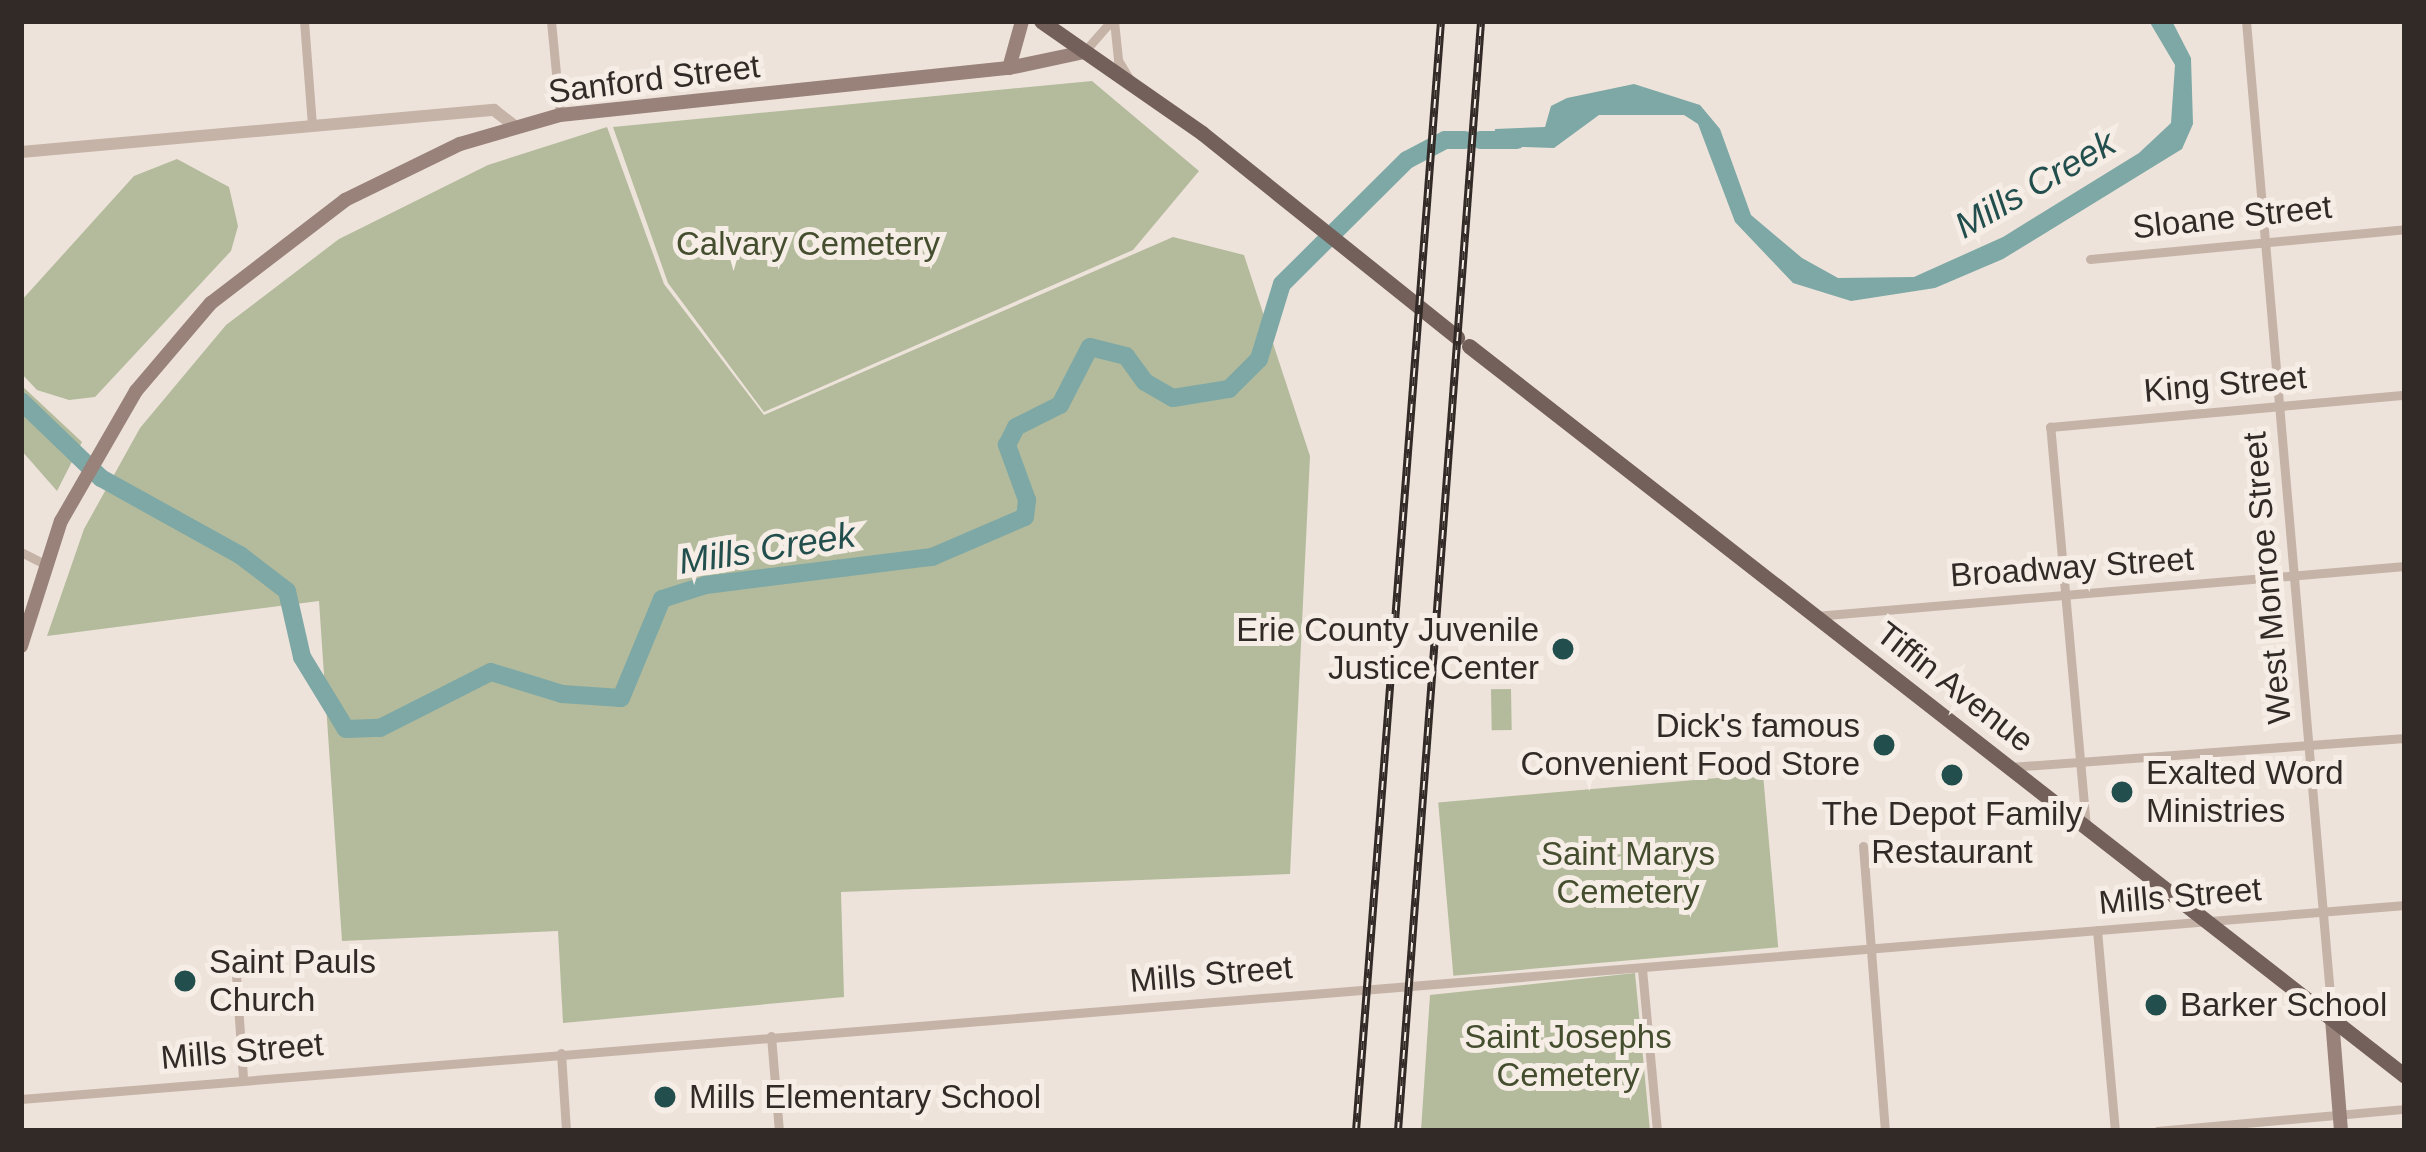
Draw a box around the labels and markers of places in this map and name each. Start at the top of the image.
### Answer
place label: Erie County Juvenile Justice Center [1236,610,1539,688]
marker: Erie County Juvenile Justice Center [1550,636,1576,662]
place label: Dick's famous Convenient Food Store [1521,706,1860,784]
marker: Dick's famous Convenient Food Store [1871,732,1897,758]
place label: Exalted Word Ministries [2146,753,2343,831]
marker: The Depot Family Restaurant [1939,762,1965,788]
marker: Exalted Word Ministries [2109,779,2135,805]
place label: The Depot Family Restaurant [1822,794,2082,872]
place label: Saint Pauls Church [209,942,376,1020]
marker: Saint Pauls Church [172,968,198,994]
place label: Barker School [2180,985,2387,1025]
marker: Barker School [2143,992,2169,1018]
place label: Mills Elementary School [689,1077,1041,1117]
marker: Mills Elementary School [652,1084,678,1110]

